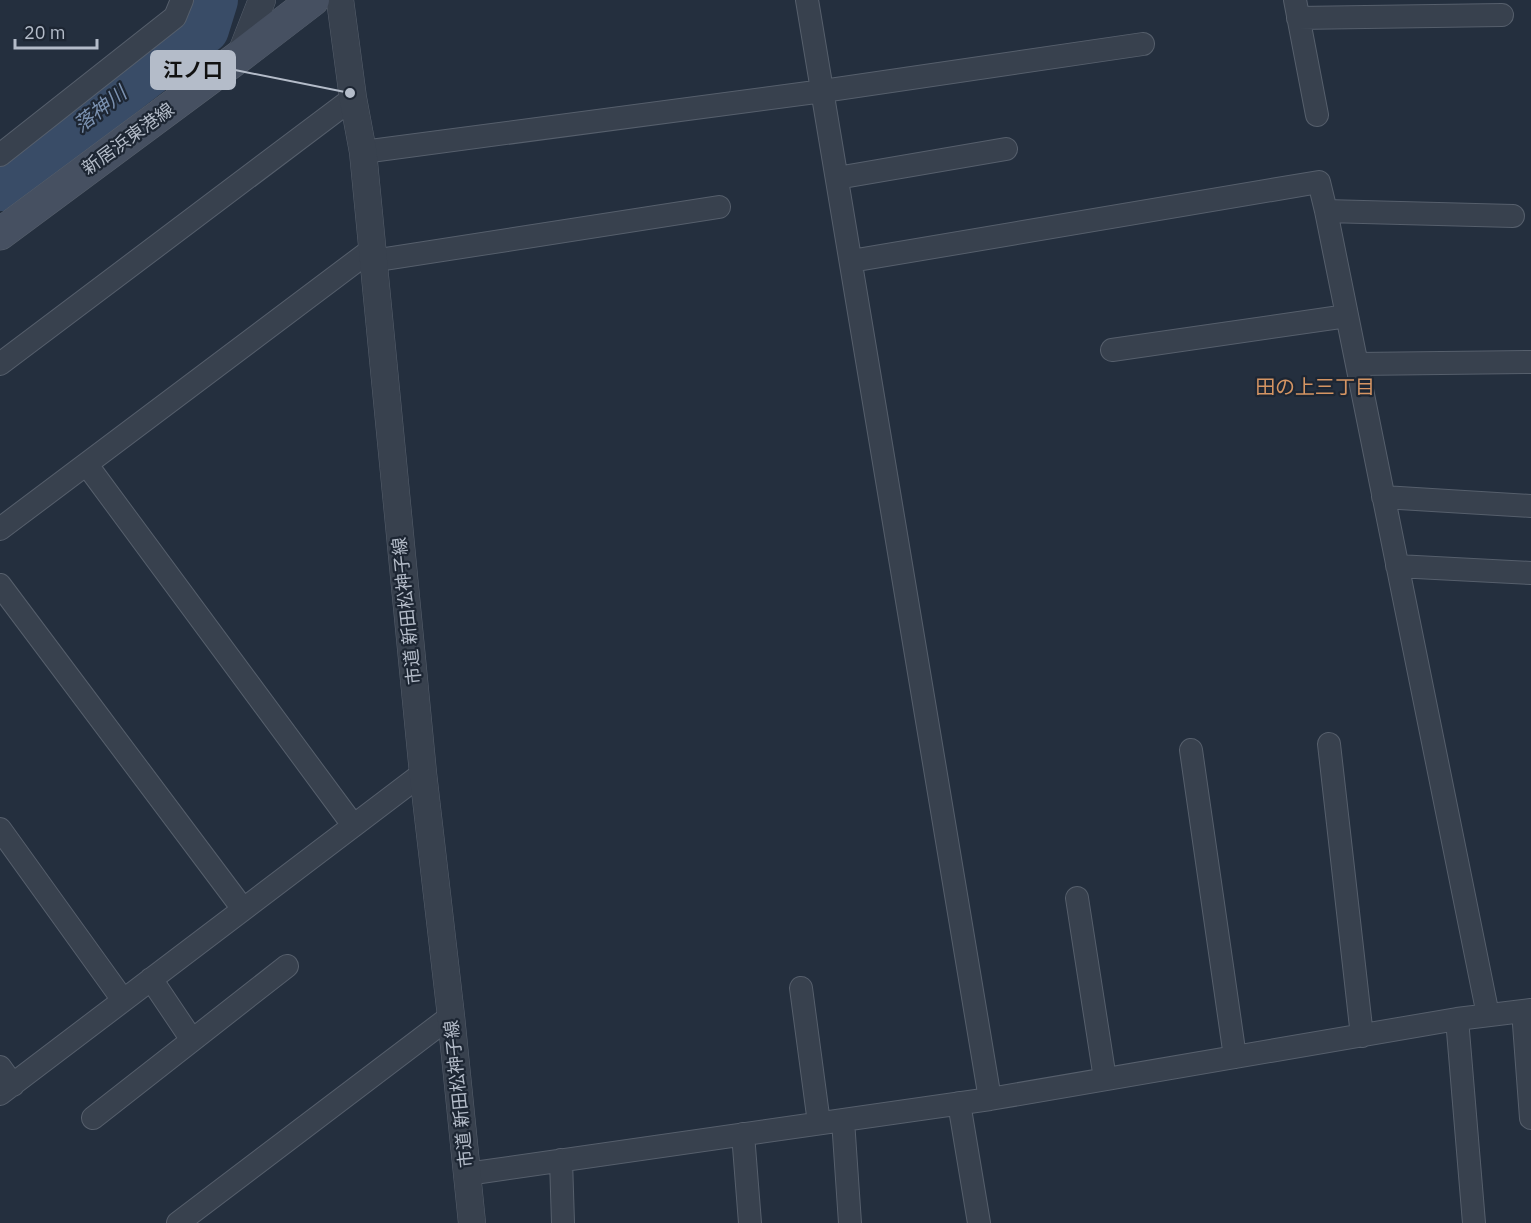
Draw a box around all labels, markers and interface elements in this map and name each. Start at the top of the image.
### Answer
scale bar [15,12,98,50]
text: 20 m [24,21,66,44]
callout: 江ノ口 [151,51,235,89]
text: 江ノ口 [163,56,223,83]
water label: 落神川 [68,78,133,138]
street label: 新居浜東港線 [77,98,178,180]
district label: 田の上三丁目 [1255,373,1375,400]
street label: 市道 新田松神子線 [387,536,426,686]
street label: 市道 新田松神子線 [439,1019,478,1169]

